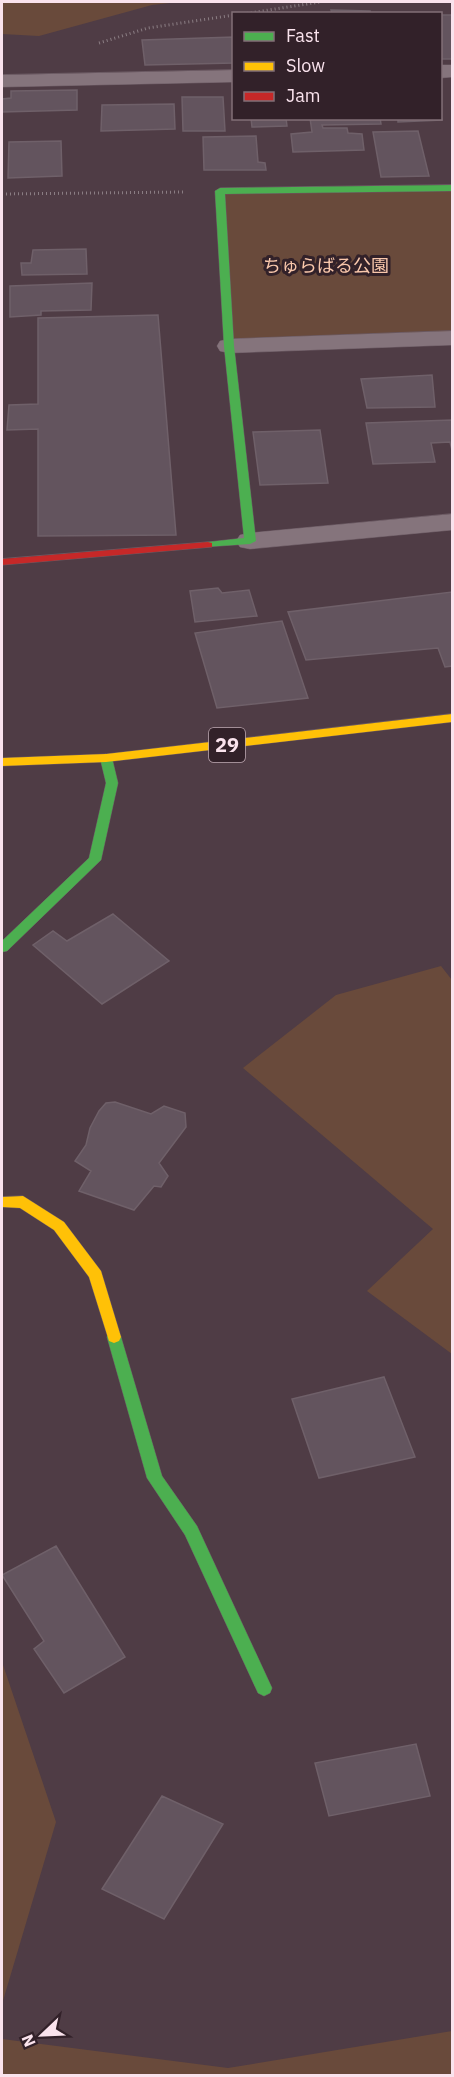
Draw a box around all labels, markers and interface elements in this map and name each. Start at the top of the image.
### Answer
legend [232,12,442,120]
text: Fast [286,24,320,47]
text: Slow [286,54,325,77]
text: Jam [286,84,321,107]
park label: ちゅらばる公園 [263,254,389,277]
road number: 29 [209,728,245,762]
north arrow [12,2005,72,2065]
text: N [17,2032,40,2050]

